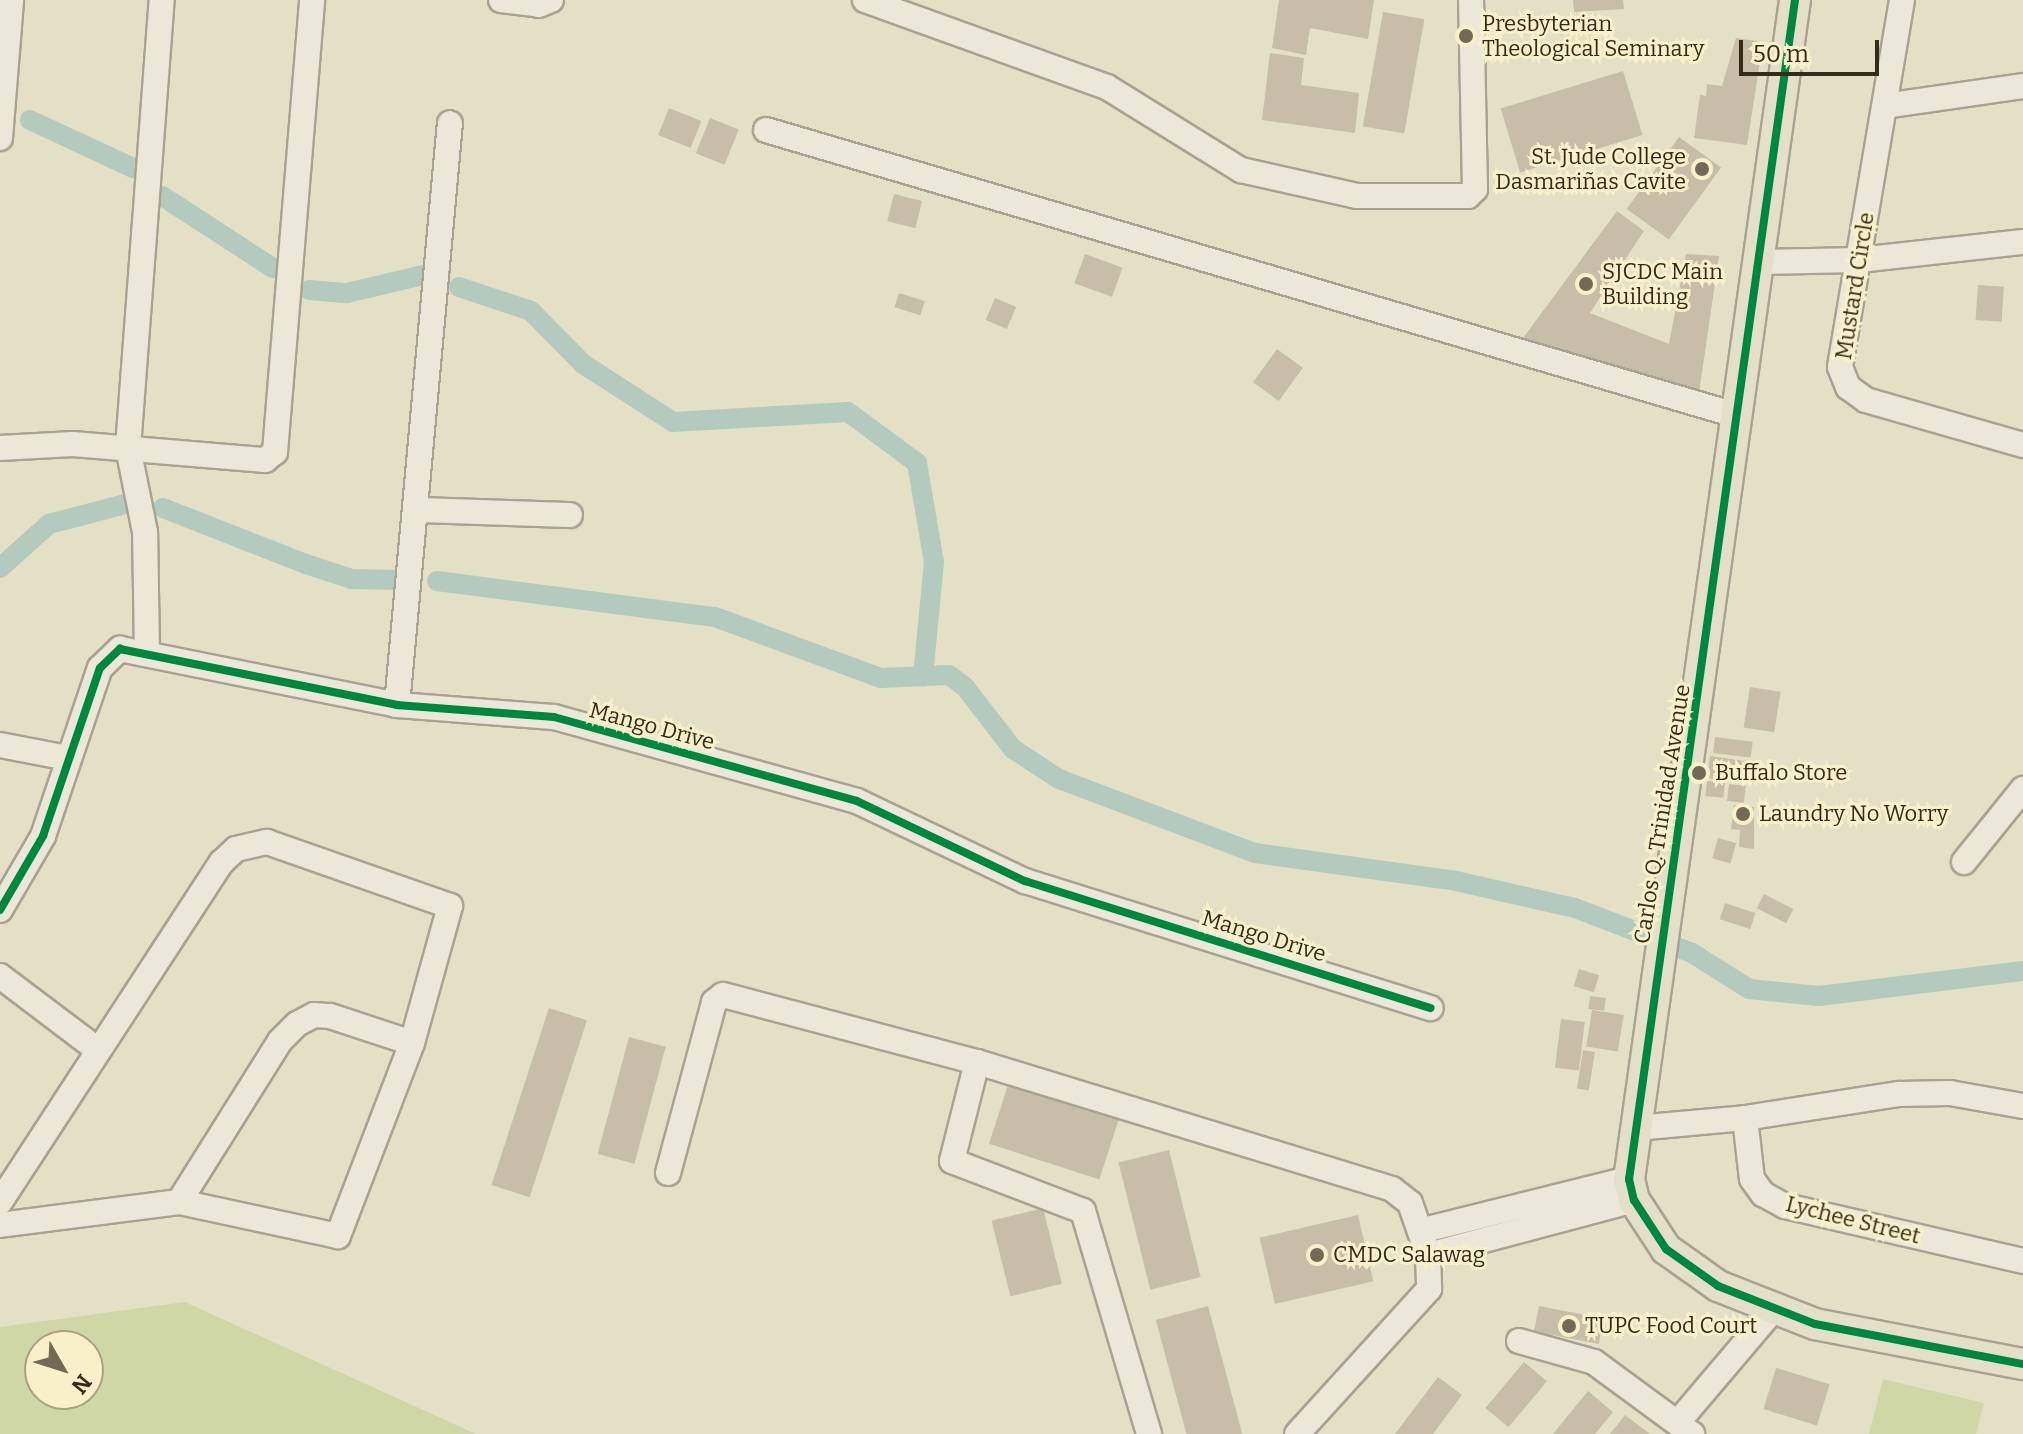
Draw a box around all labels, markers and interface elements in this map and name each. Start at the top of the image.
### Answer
place label: Presbyterian Theological Seminary [1482,10,1704,62]
scale bar [1743,24,1883,74]
marker: Presbyterian Theological Seminary [1457,27,1475,45]
text: 50 m [1753,40,1809,68]
place label: St. Jude College Dasmariñas Cavite [1495,143,1686,194]
marker: St. Jude College Dasmariñas Cavite [1693,160,1711,178]
street label: Mustard Circle [1830,210,1880,362]
place label: SJCDC Main Building [1602,258,1723,310]
marker: SJCDC Main Building [1577,275,1595,293]
street label: Carlos Q. Trinidad Avenue [1628,682,1696,946]
street label: Mango Drive [587,697,717,755]
place label: Buffalo Store [1715,760,1847,786]
marker: Buffalo Store [1690,764,1708,782]
place label: Laundry No Worry [1759,801,1948,827]
marker: Laundry No Worry [1734,805,1752,823]
street label: Mango Drive [1199,905,1329,967]
street label: Lychee Street [1783,1191,1923,1249]
place label: CMDC Salawag [1333,1242,1485,1268]
marker: CMDC Salawag [1308,1246,1326,1264]
place label: TUPC Food Court [1585,1313,1757,1339]
marker: TUPC Food Court [1560,1317,1578,1335]
north arrow [24,1330,104,1410]
text: N [66,1369,97,1399]

